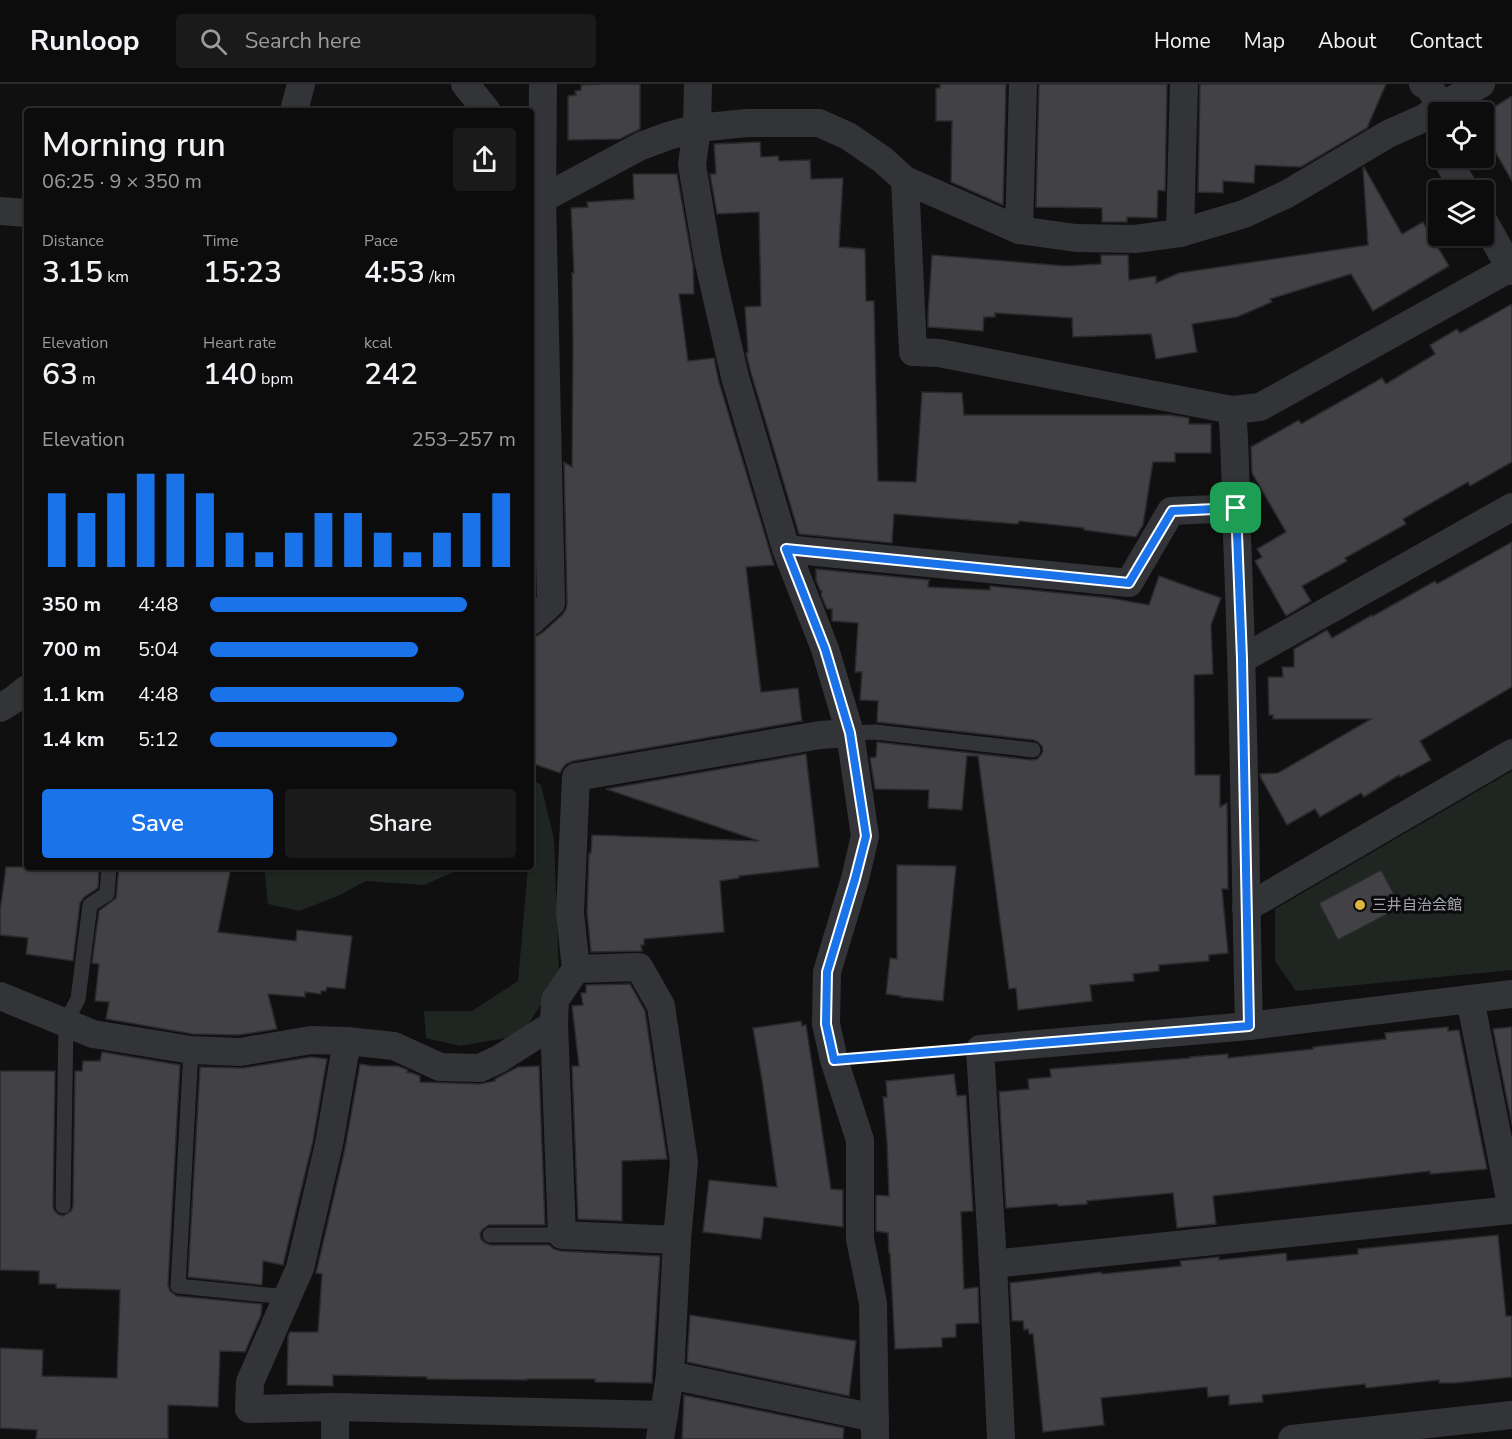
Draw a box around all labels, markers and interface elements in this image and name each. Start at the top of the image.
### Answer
search box [176,14,596,68]
text: Runloop [30,22,140,60]
icon: search [197,25,230,58]
text: Search here [245,26,361,56]
text: Home [1154,27,1211,55]
text: Map [1244,27,1285,55]
text: About [1318,27,1376,55]
text: Contact [1409,27,1482,55]
map controls [1428,102,1494,246]
button: locate [1428,102,1494,168]
text: Morning run [42,123,226,168]
button: share [453,128,516,191]
text: 06:25 · 9 × 350 m [42,168,202,195]
button: layers [1428,180,1494,246]
text: Distance [42,230,104,252]
text: Time [203,230,239,252]
text: Pace [364,230,398,252]
text: 3.15 [42,252,103,293]
text: 15:23 [203,252,282,293]
text: 4:53 [364,252,425,293]
text: km [103,266,129,288]
text: /km [425,266,455,288]
text: Elevation [42,332,108,354]
text: Heart rate [203,332,276,354]
text: kcal [364,332,392,354]
text: 63 [42,354,78,395]
text: 140 [203,354,257,395]
text: 242 [364,354,418,395]
text: m [78,368,96,390]
text: bpm [257,368,293,390]
text: Elevation [42,426,125,453]
text: 253–257 m [412,426,516,453]
pin [1210,482,1261,533]
icon: arrive [1219,491,1252,524]
text: 350 m [42,591,101,618]
text: 4:48 [138,591,179,618]
text: 700 m [42,636,101,663]
text: 5:04 [138,636,179,663]
text: 1.1 km [42,681,105,708]
text: 4:48 [138,681,179,708]
text: 1.4 km [42,726,105,753]
text: 5:12 [138,726,179,753]
button: Save [42,789,273,858]
button: Share [285,789,516,858]
place label: 三井自治会館 [1372,895,1462,915]
marker: 三井自治会館 [1353,898,1367,912]

